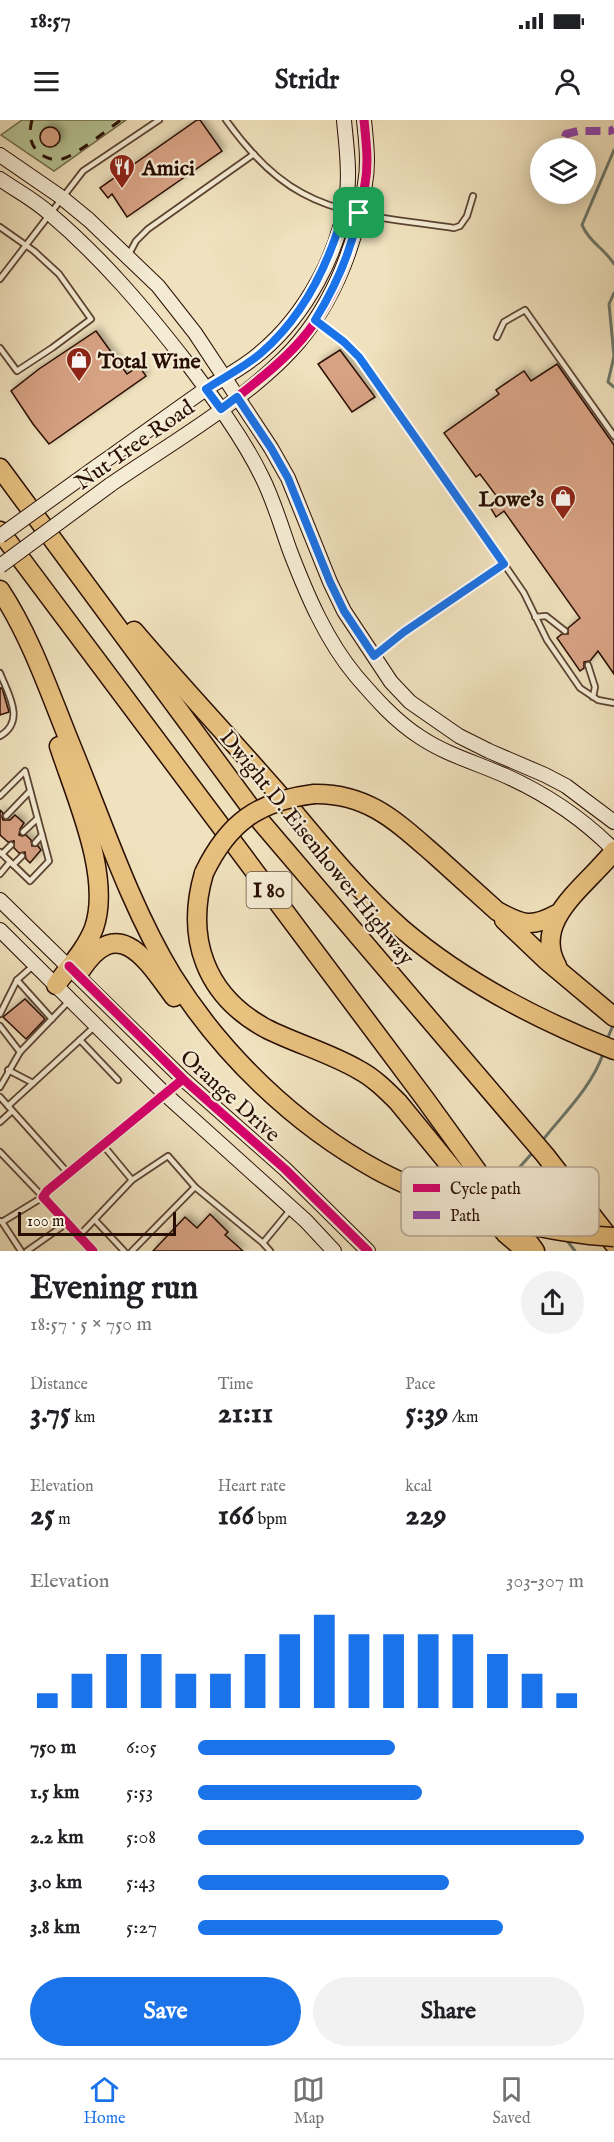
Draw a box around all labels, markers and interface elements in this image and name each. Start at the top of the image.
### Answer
text: 18:57 [30,7,71,35]
text: Stridr [275,64,339,98]
icon: menu [30,65,63,98]
icon: person [551,65,584,98]
map controls [530,138,596,204]
button: layers [530,138,596,204]
restaurant icon: Amici [107,152,137,190]
place label: Amici [141,155,195,183]
pin [333,187,384,238]
icon: arrive [342,196,375,229]
shop icon: Total Wine [64,345,94,383]
place label: Total Wine [97,348,200,376]
street label: Nut Tree Road [70,394,200,497]
shop icon: Lowe's [548,483,578,521]
place label: Lowe's [478,486,544,514]
street label: Dwight D. Eisenhower Highway [213,725,420,972]
road number: I 80 [246,872,292,908]
street label: Orange Drive [174,1044,286,1149]
legend [401,1167,599,1236]
text: Cycle path [450,1180,521,1200]
text: Path [450,1207,481,1227]
scale bar [18,1209,176,1236]
text: 100 m [27,1212,64,1232]
text: Evening run [30,1268,198,1310]
button: share [521,1271,584,1334]
text: 18:57 · 5 × 750 m [30,1312,152,1337]
text: Distance [30,1375,88,1395]
text: Time [218,1375,253,1395]
text: Pace [405,1375,436,1395]
text: 3.75 [30,1395,71,1433]
text: 21:11 [218,1395,273,1433]
text: 5:39 [405,1395,448,1433]
text: km [71,1408,95,1428]
text: /km [448,1408,478,1428]
text: Elevation [30,1477,93,1497]
text: Heart rate [218,1477,286,1497]
text: kcal [405,1477,432,1497]
text: 25 [30,1497,55,1535]
text: 166 [218,1497,254,1535]
text: 229 [405,1497,447,1535]
text: m [55,1510,71,1530]
text: bpm [254,1510,287,1530]
text: Elevation [30,1569,109,1594]
text: 303–307 m [506,1569,584,1594]
text: 750 m [30,1735,76,1760]
text: 6:05 [126,1735,157,1760]
text: 1.5 km [30,1780,80,1805]
text: 5:53 [126,1780,153,1805]
text: 2.2 km [30,1825,84,1850]
text: 5:08 [126,1825,156,1850]
text: 3.0 km [30,1870,82,1895]
text: 5:43 [126,1870,156,1895]
text: 3.8 km [30,1915,80,1940]
text: 5:27 [126,1915,157,1940]
button: Save [30,1977,301,2046]
button: Share [313,1977,584,2046]
tab: Home [84,2073,125,2129]
tab: Map [292,2073,325,2129]
tab: Saved [493,2073,530,2129]

